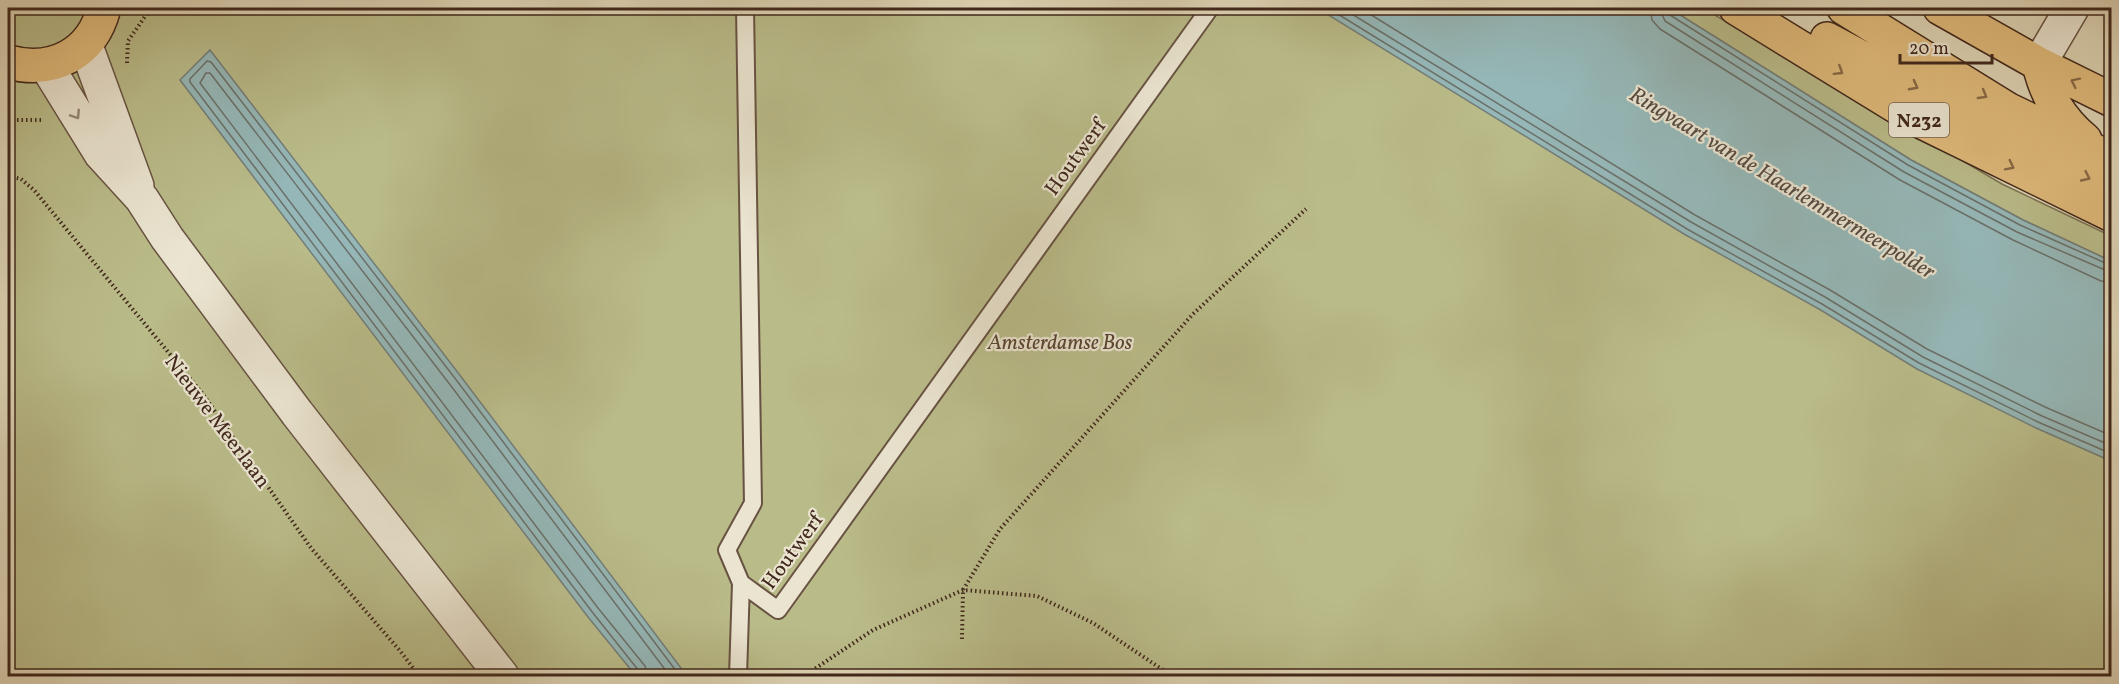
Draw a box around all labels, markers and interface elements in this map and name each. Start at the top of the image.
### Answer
scale bar [1900,27,1992,65]
text: 20 m [1909,37,1949,62]
one-way arrow [1833,64,1843,76]
one-way arrow [2070,77,2081,89]
one-way arrow [1908,79,1918,90]
water label: Ringvaart van de Haarlemmermeerpolder [1623,80,1941,288]
one-way arrow [1976,87,1987,99]
road number: N232 [1889,103,1949,137]
one-way arrow [68,109,79,120]
street label: Houtwerf [1039,112,1115,202]
one-way arrow [2003,158,2014,170]
one-way arrow [2080,169,2091,181]
park label: Amsterdamse Bos [987,329,1132,358]
street label: Nieuwe Meerlaan [157,349,277,495]
street label: Houtwerf [756,506,832,596]

